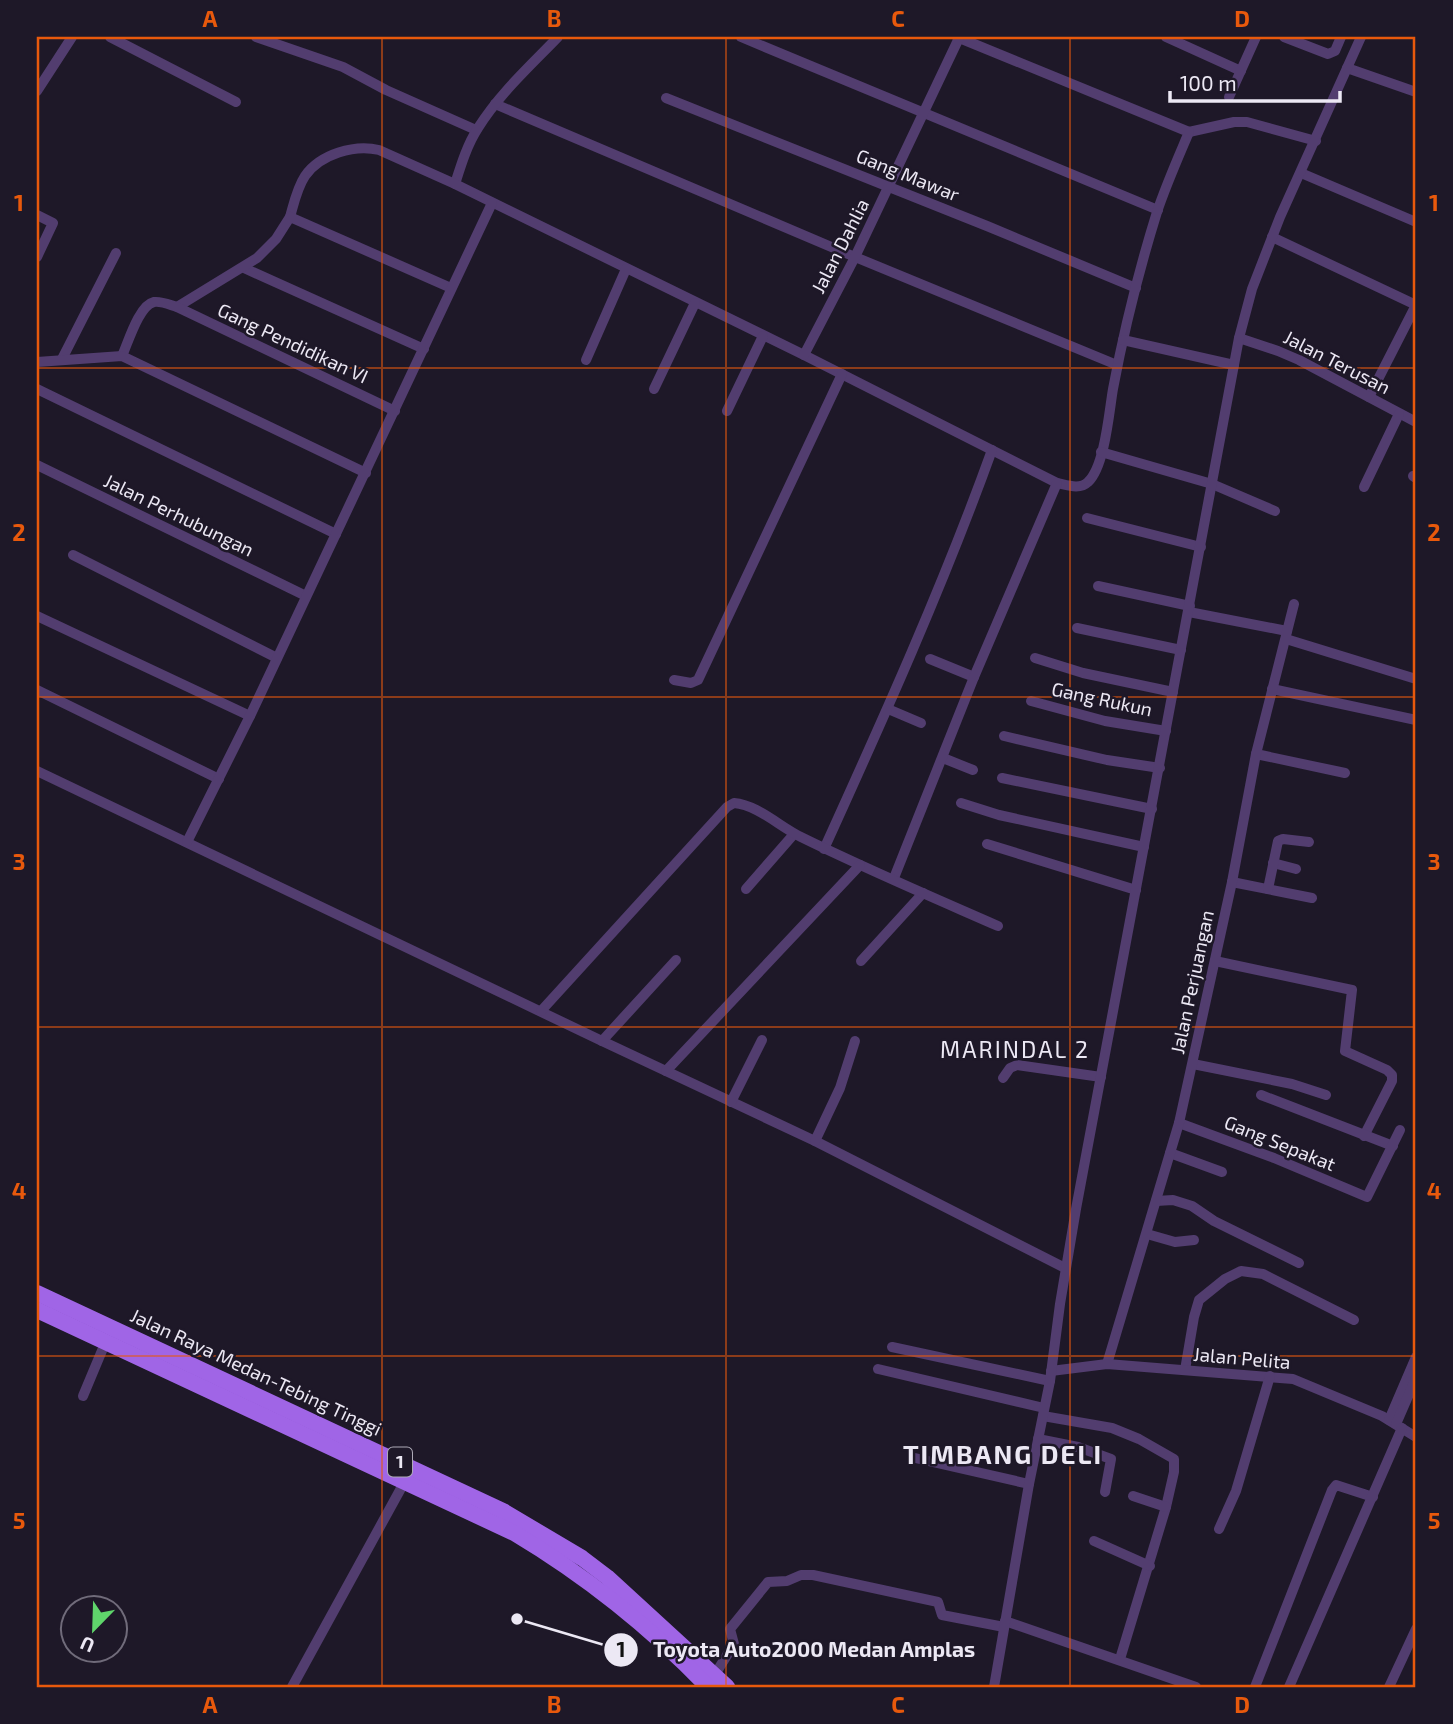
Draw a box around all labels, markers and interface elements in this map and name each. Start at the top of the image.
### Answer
text: A [202,4,218,32]
text: B [547,4,561,32]
text: C [891,4,905,32]
text: D [1234,4,1250,32]
scale bar [1170,60,1339,104]
text: 100 m [1180,70,1237,95]
street label: Gang Mawar [853,143,963,206]
text: 1 [14,188,24,216]
text: 1 [1429,188,1439,216]
street label: Jalan Dahlia [806,195,873,297]
street label: Gang Pendidikan VI [214,298,372,387]
street label: Jalan Terusan [1280,325,1394,398]
street label: Jalan Perhubungan [101,468,258,561]
text: 2 [12,518,26,546]
text: 2 [1427,518,1441,546]
street label: Gang Rukun [1050,677,1155,720]
text: 3 [12,847,26,875]
text: 3 [1427,847,1441,875]
street label: Jalan Perjuangan [1165,908,1218,1056]
district label: MARINDAL 2 [940,1035,1090,1063]
street label: Gang Sepakat [1221,1110,1339,1175]
text: 4 [12,1176,26,1204]
text: 4 [1427,1176,1441,1204]
street label: Jalan Raya Medan-Tebing Tinggi [127,1303,385,1440]
street label: Jalan Pelita [1192,1342,1292,1373]
district label: TIMBANG DELI [903,1438,1103,1469]
road number: 1 [388,1448,412,1476]
text: 5 [13,1506,25,1534]
text: 5 [1428,1506,1440,1534]
north arrow [60,1594,130,1664]
callout: Toyota Auto2000 Medan Amplas [603,1629,989,1671]
text: U [77,1632,98,1658]
text: 1 [616,1636,626,1661]
text: Toyota Auto2000 Medan Amplas [653,1636,975,1662]
text: A [202,1690,218,1718]
text: B [547,1690,561,1718]
text: C [891,1690,905,1718]
text: D [1234,1690,1250,1718]

